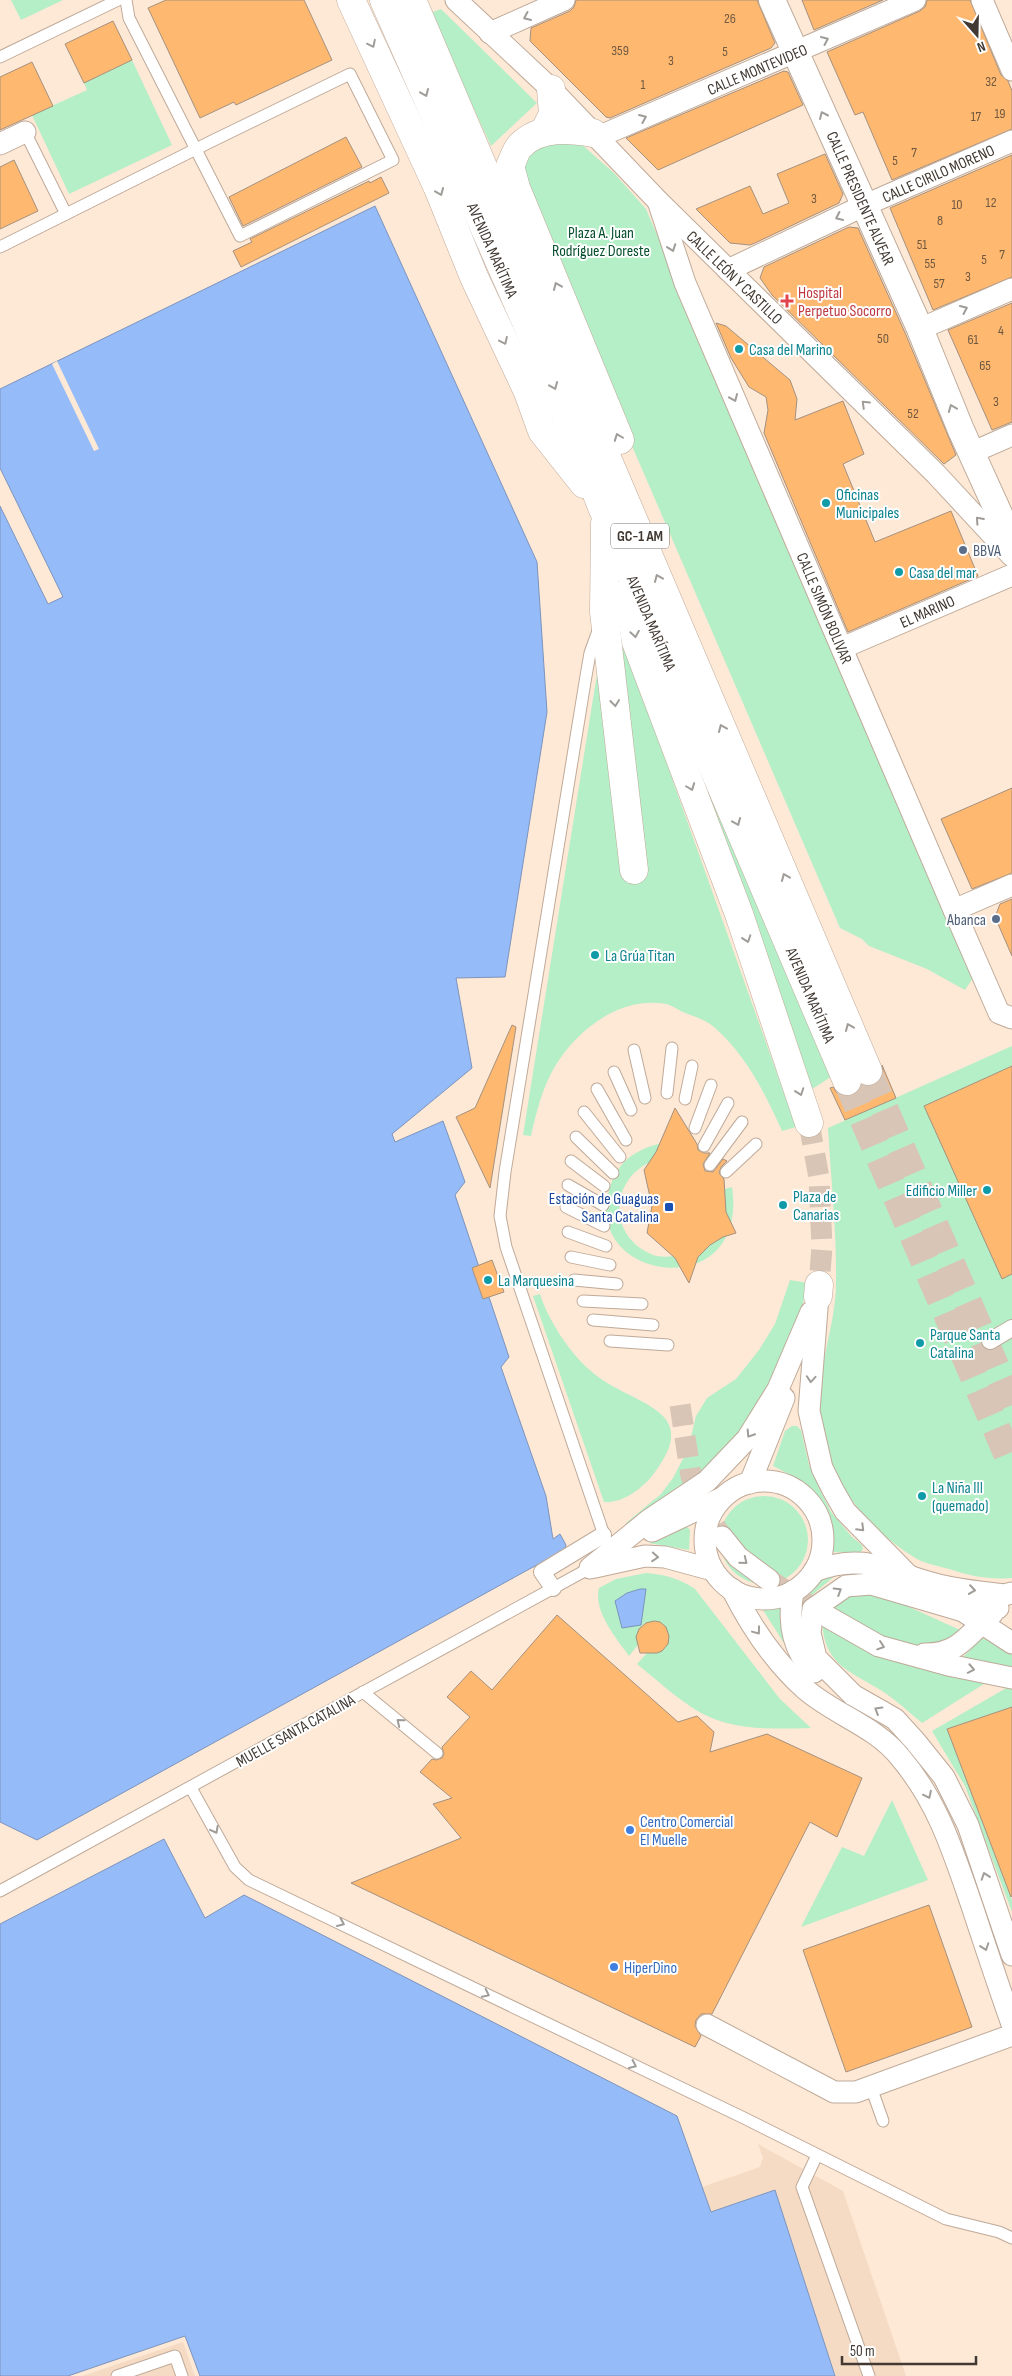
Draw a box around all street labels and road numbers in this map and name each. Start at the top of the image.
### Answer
street label: CALLE MONTEVIDEO [705,41,811,100]
street label: CALLE PRESIDENTE ALVEAR [822,129,898,268]
street label: CALLE CIRILO MORENO [880,141,998,208]
street label: AVENIDA MARÍTIMA [462,199,521,301]
street label: CALLE LEÓN Y CASTILLO [682,227,786,329]
road number: GC-1 AM [611,524,669,548]
street label: CALLE SIMÓN BOLIVAR [792,550,856,667]
street label: AVENIDA MARÍTIMA [622,572,679,674]
street label: EL MARINO [897,592,958,633]
street label: AVENIDA MARÍTIMA [781,944,838,1046]
street label: MUELLE SANTA CATALINA [233,1691,359,1772]

